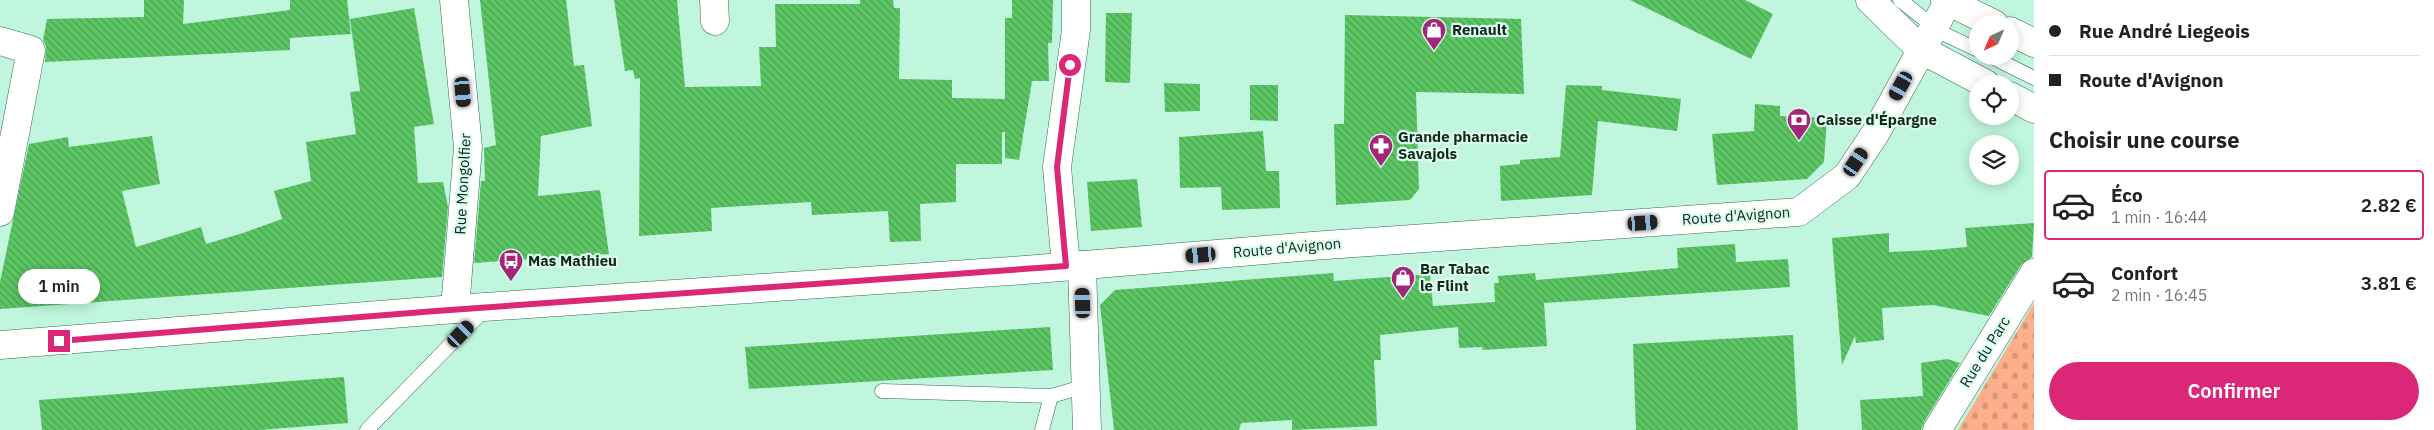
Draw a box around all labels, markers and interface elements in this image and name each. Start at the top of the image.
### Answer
north arrow [1969,15,2019,65]
map controls [1969,15,2019,185]
shop icon: Renault [1421,17,1447,51]
text: Rue André Liegeois [2079,19,2250,43]
place label: Renault [1452,20,1507,39]
route start [1059,54,1081,76]
text: Route d'Avignon [2079,68,2224,92]
car [1887,69,1914,103]
button: locate [1969,75,2019,125]
car [454,76,471,108]
bank icon: Caisse d'Épargne [1786,107,1812,141]
place label: Caisse d'Épargne [1816,110,1937,129]
text: Choisir une course [2049,125,2240,154]
place label: Grande pharmacie Savajols [1398,127,1528,163]
street label: Rue Mongolfier [450,132,475,235]
pharmacy icon: Grande pharmacie Savajols [1368,133,1394,167]
button: layers [1969,135,2019,185]
car [1841,145,1870,179]
icon: car [2051,183,2096,228]
text: Éco [2111,183,2143,207]
text: 2.82 € [2361,193,2417,217]
street label: Route d'Avignon [1681,202,1791,229]
text: 1 min · 16:44 [2111,207,2207,227]
car [1627,214,1658,232]
street label: Route d'Avignon [1232,233,1342,262]
car [1185,246,1216,264]
bus stop icon: Mas Mathieu [498,248,524,282]
place label: Mas Mathieu [528,251,617,270]
place label: Bar Tabac le Flint [1420,259,1490,295]
icon: car [2051,261,2096,306]
text: Confort [2111,261,2178,285]
shop icon: Bar Tabac le Flint [1390,265,1416,299]
callout: 1 min [18,268,100,304]
text: 3.81 € [2361,271,2417,295]
text: 1 min [38,276,80,296]
text: 2 min · 16:45 [2111,285,2207,305]
car [1074,288,1091,318]
street label: Rue du Parc [1955,312,2014,391]
car [445,318,476,350]
route end [48,330,70,352]
button: Confirmer [2049,362,2419,420]

